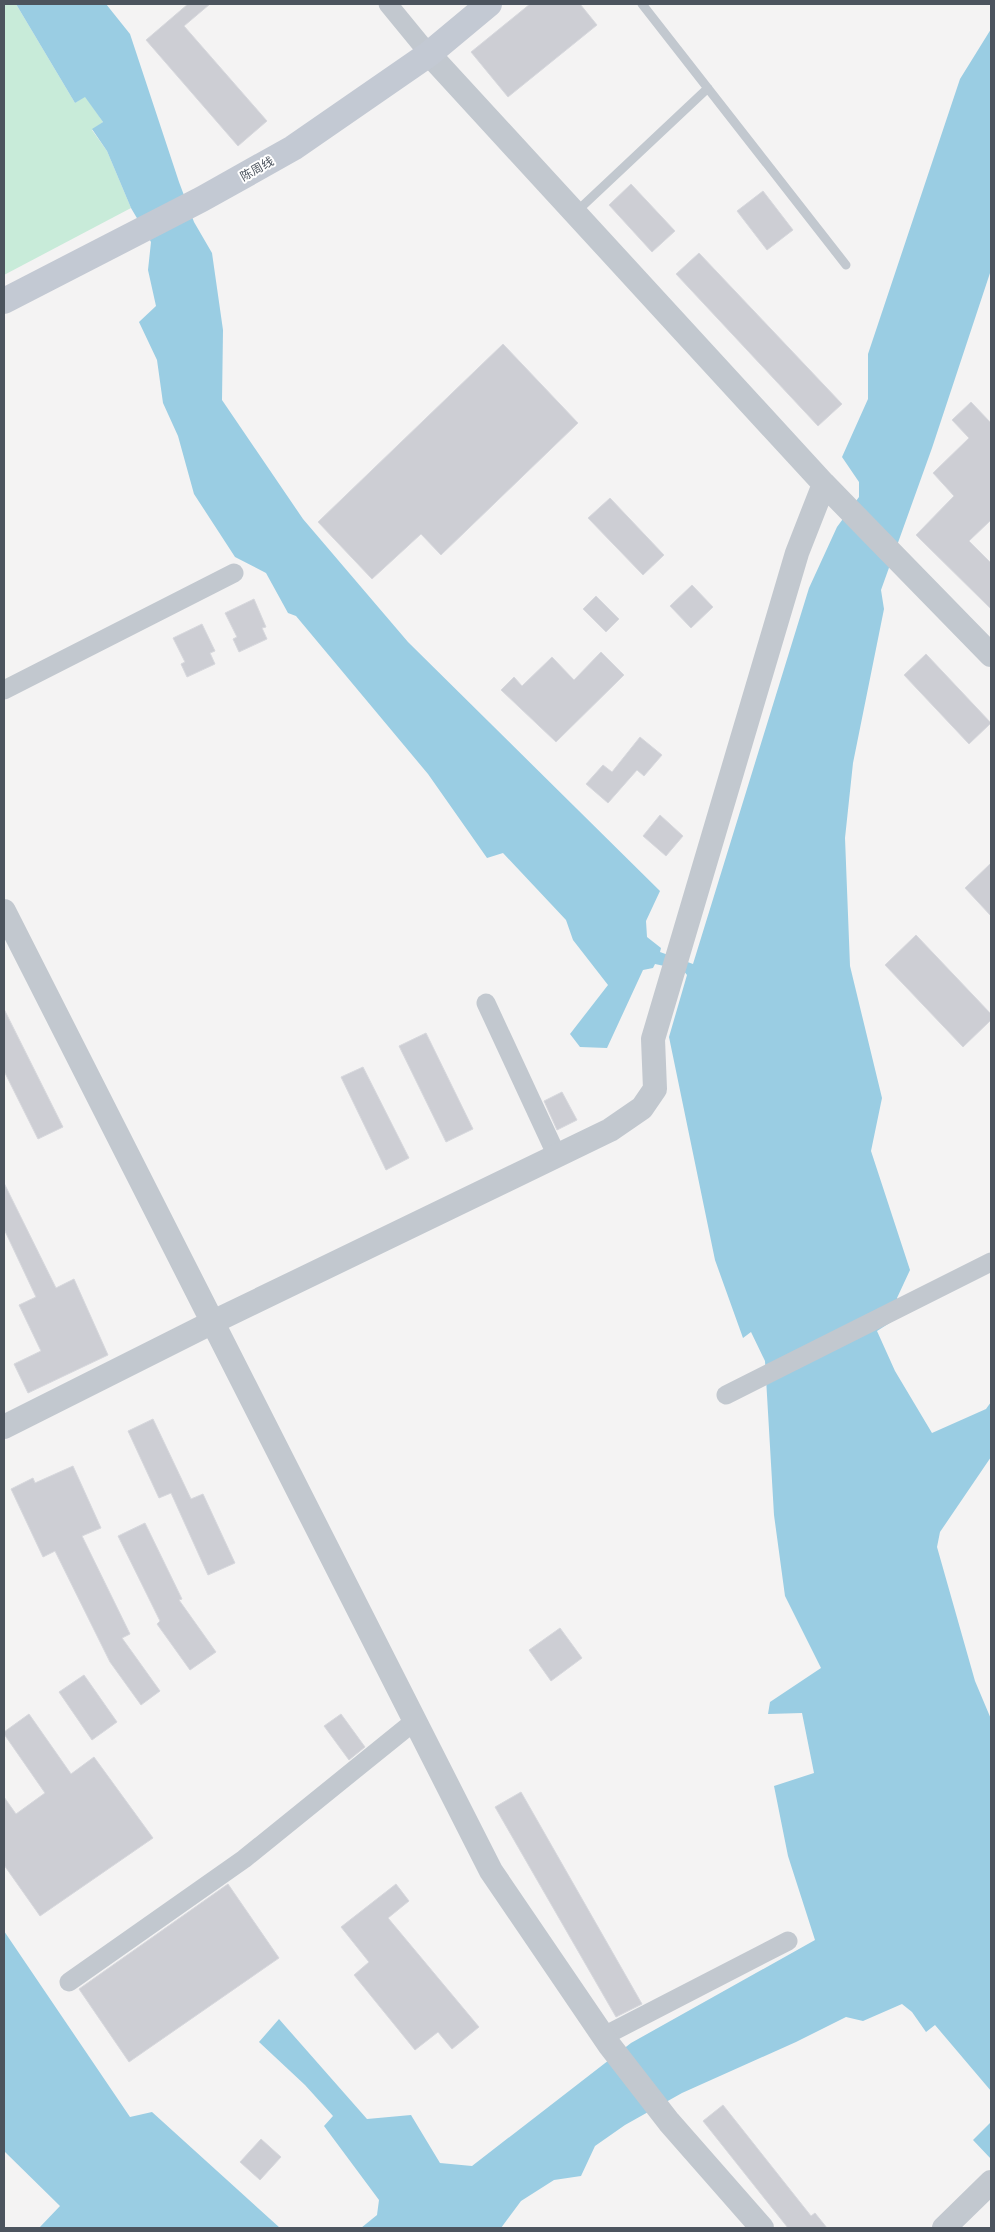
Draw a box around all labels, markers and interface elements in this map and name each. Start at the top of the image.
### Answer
street label: 陈周线 [238,154,276,184]

